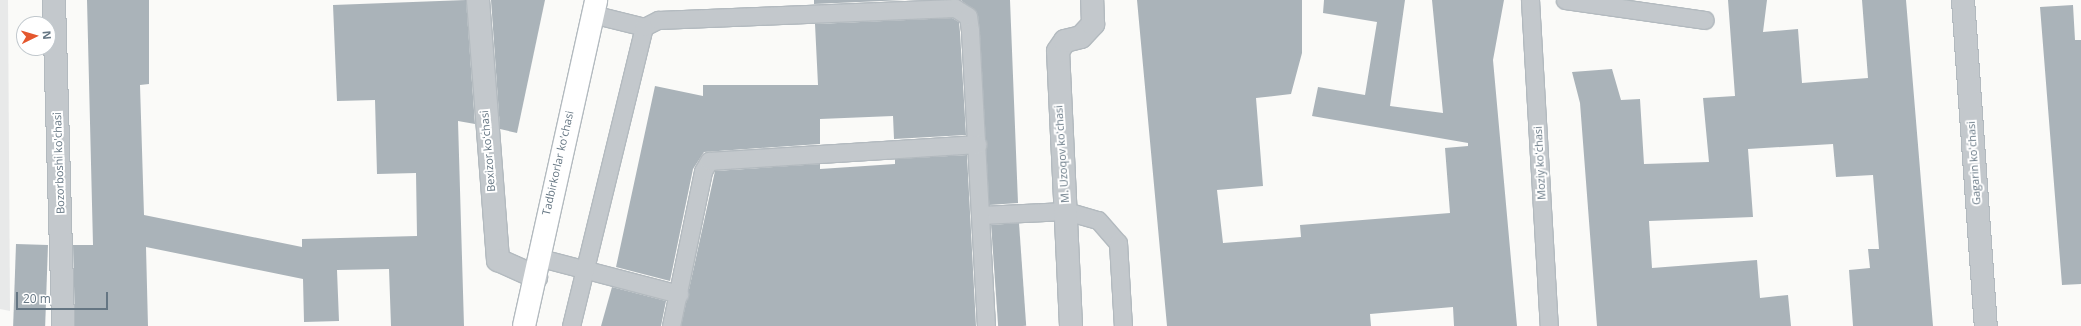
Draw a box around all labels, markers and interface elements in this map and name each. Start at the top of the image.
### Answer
north arrow [16,16,56,56]
text: N [40,30,55,40]
street label: M. Uzoqov koʻchasi [1052,105,1072,203]
street label: Tadbirkorlar ko'chasi [540,109,576,217]
street label: Bexizor koʻchasi [478,110,498,192]
street label: Bozorboshi ko'chasi [51,112,67,214]
street label: Gagarin koʻchasi [1964,121,1984,205]
street label: Moziy koʻchasi [1531,126,1549,200]
scale bar [18,284,110,310]
text: 20 m [23,290,51,307]

